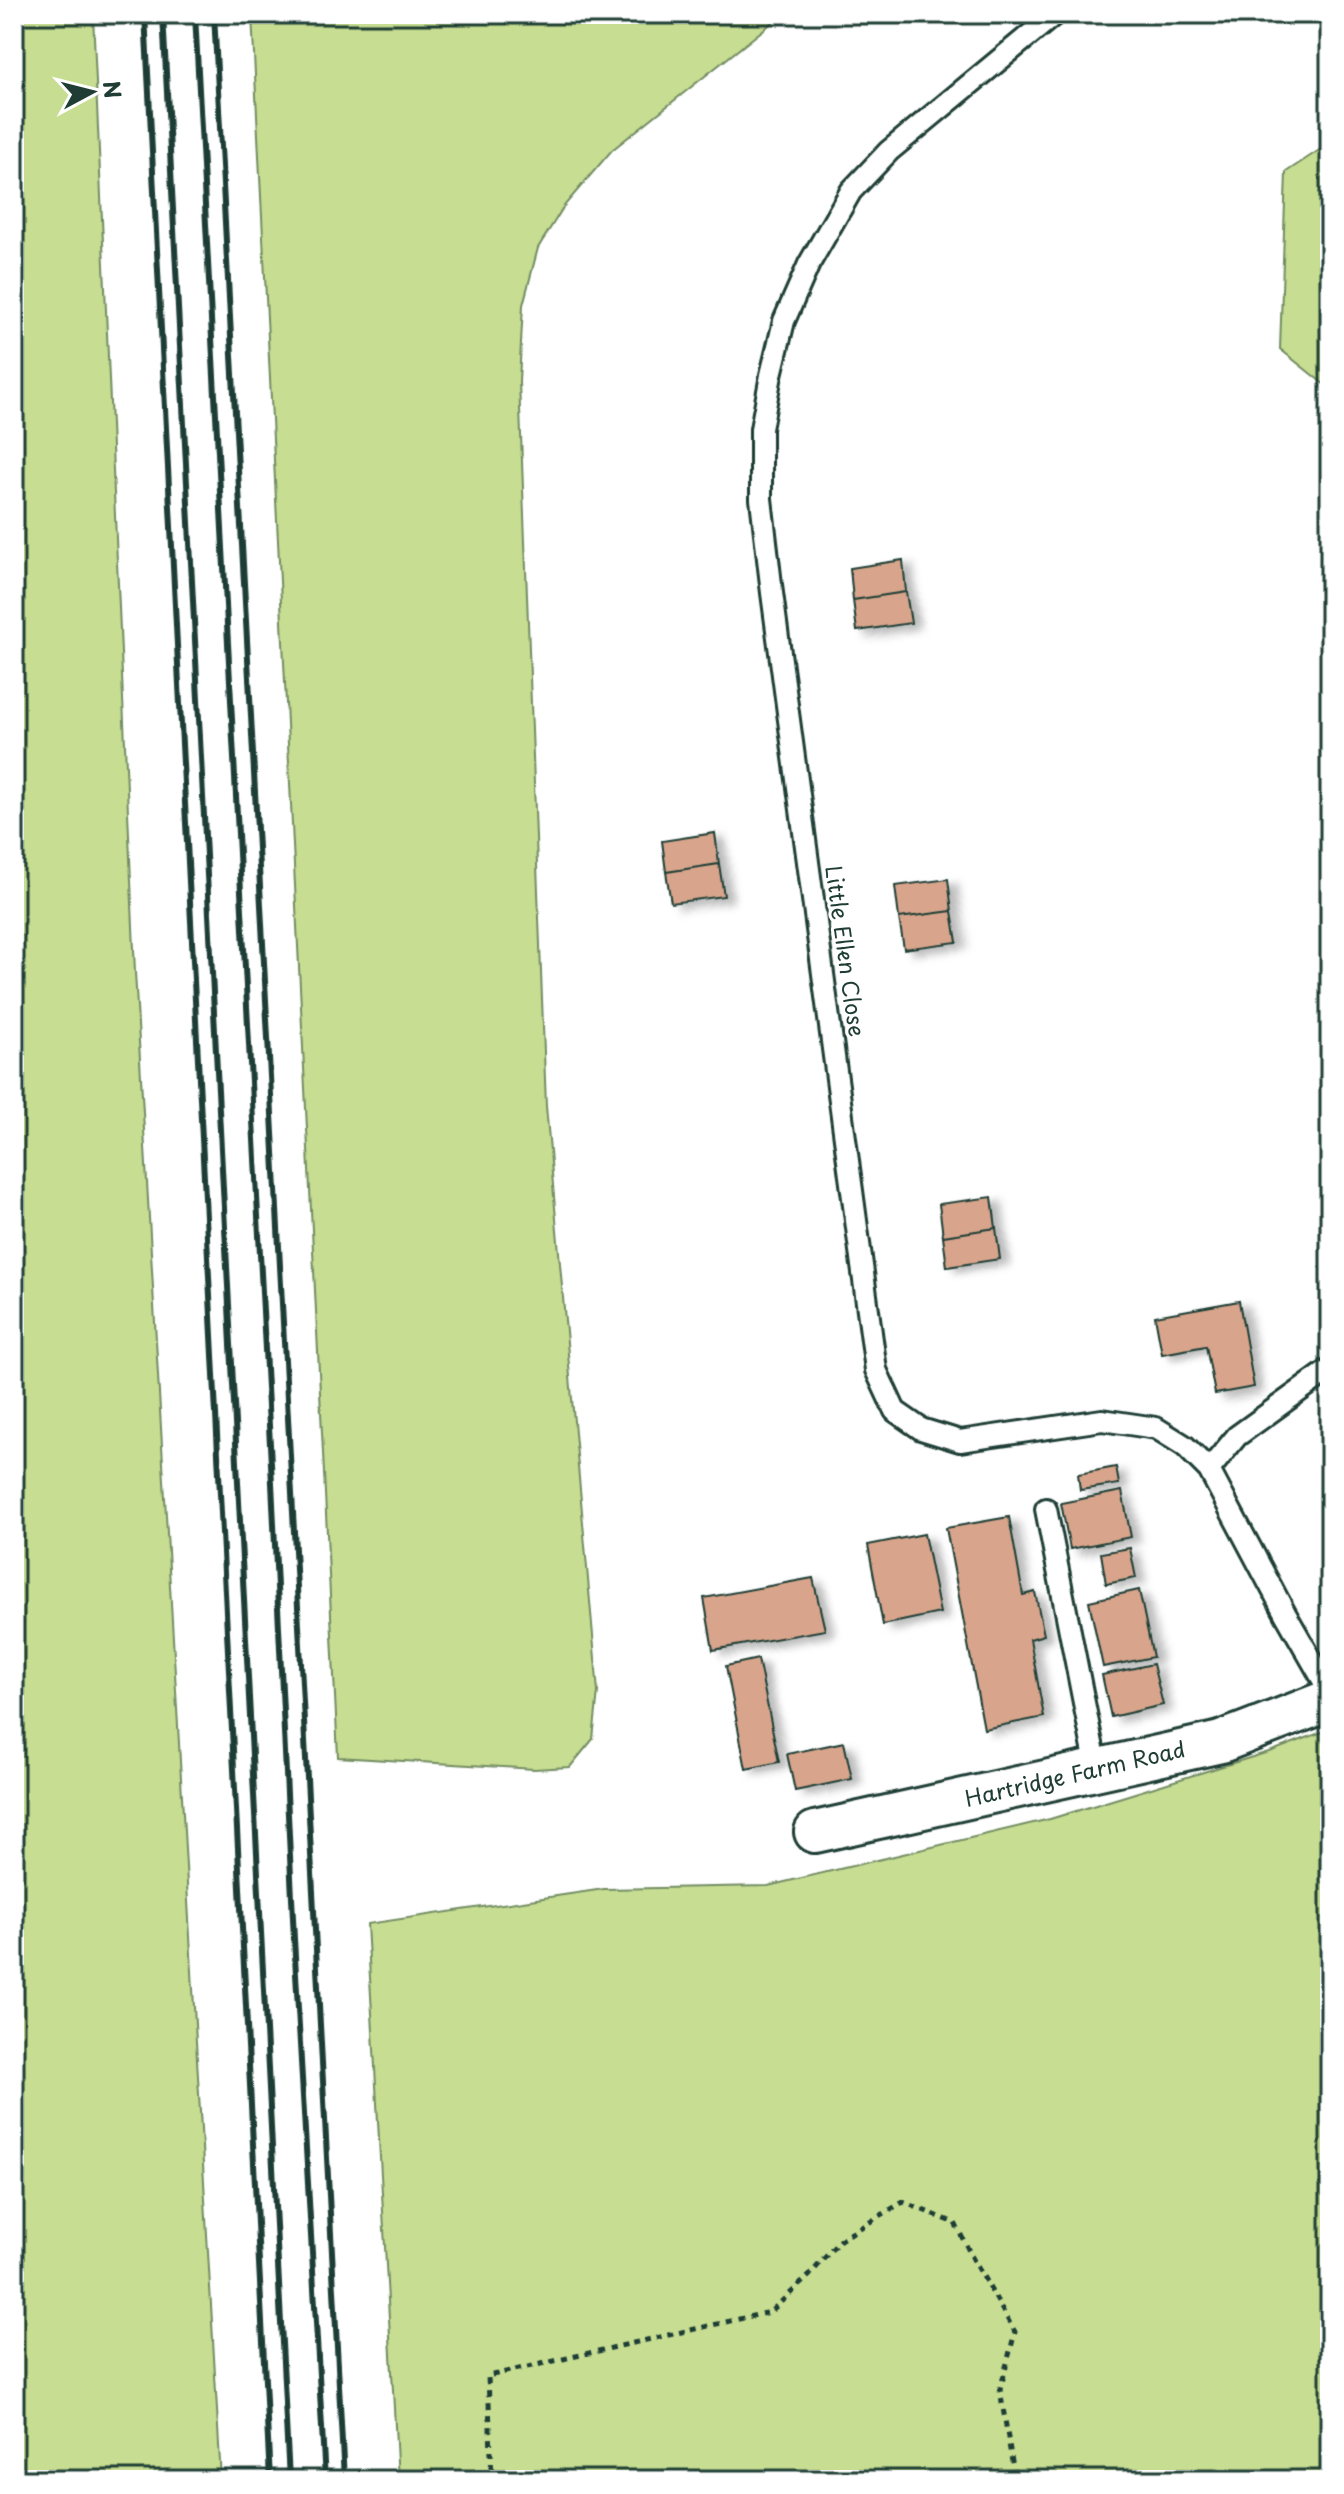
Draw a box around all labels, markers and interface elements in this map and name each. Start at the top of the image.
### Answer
north arrow [52,52,132,132]
text: N [96,79,131,100]
street label: Little Ellen Close [818,863,875,1039]
street label: Hartridge Farm Road [961,1731,1188,1814]

